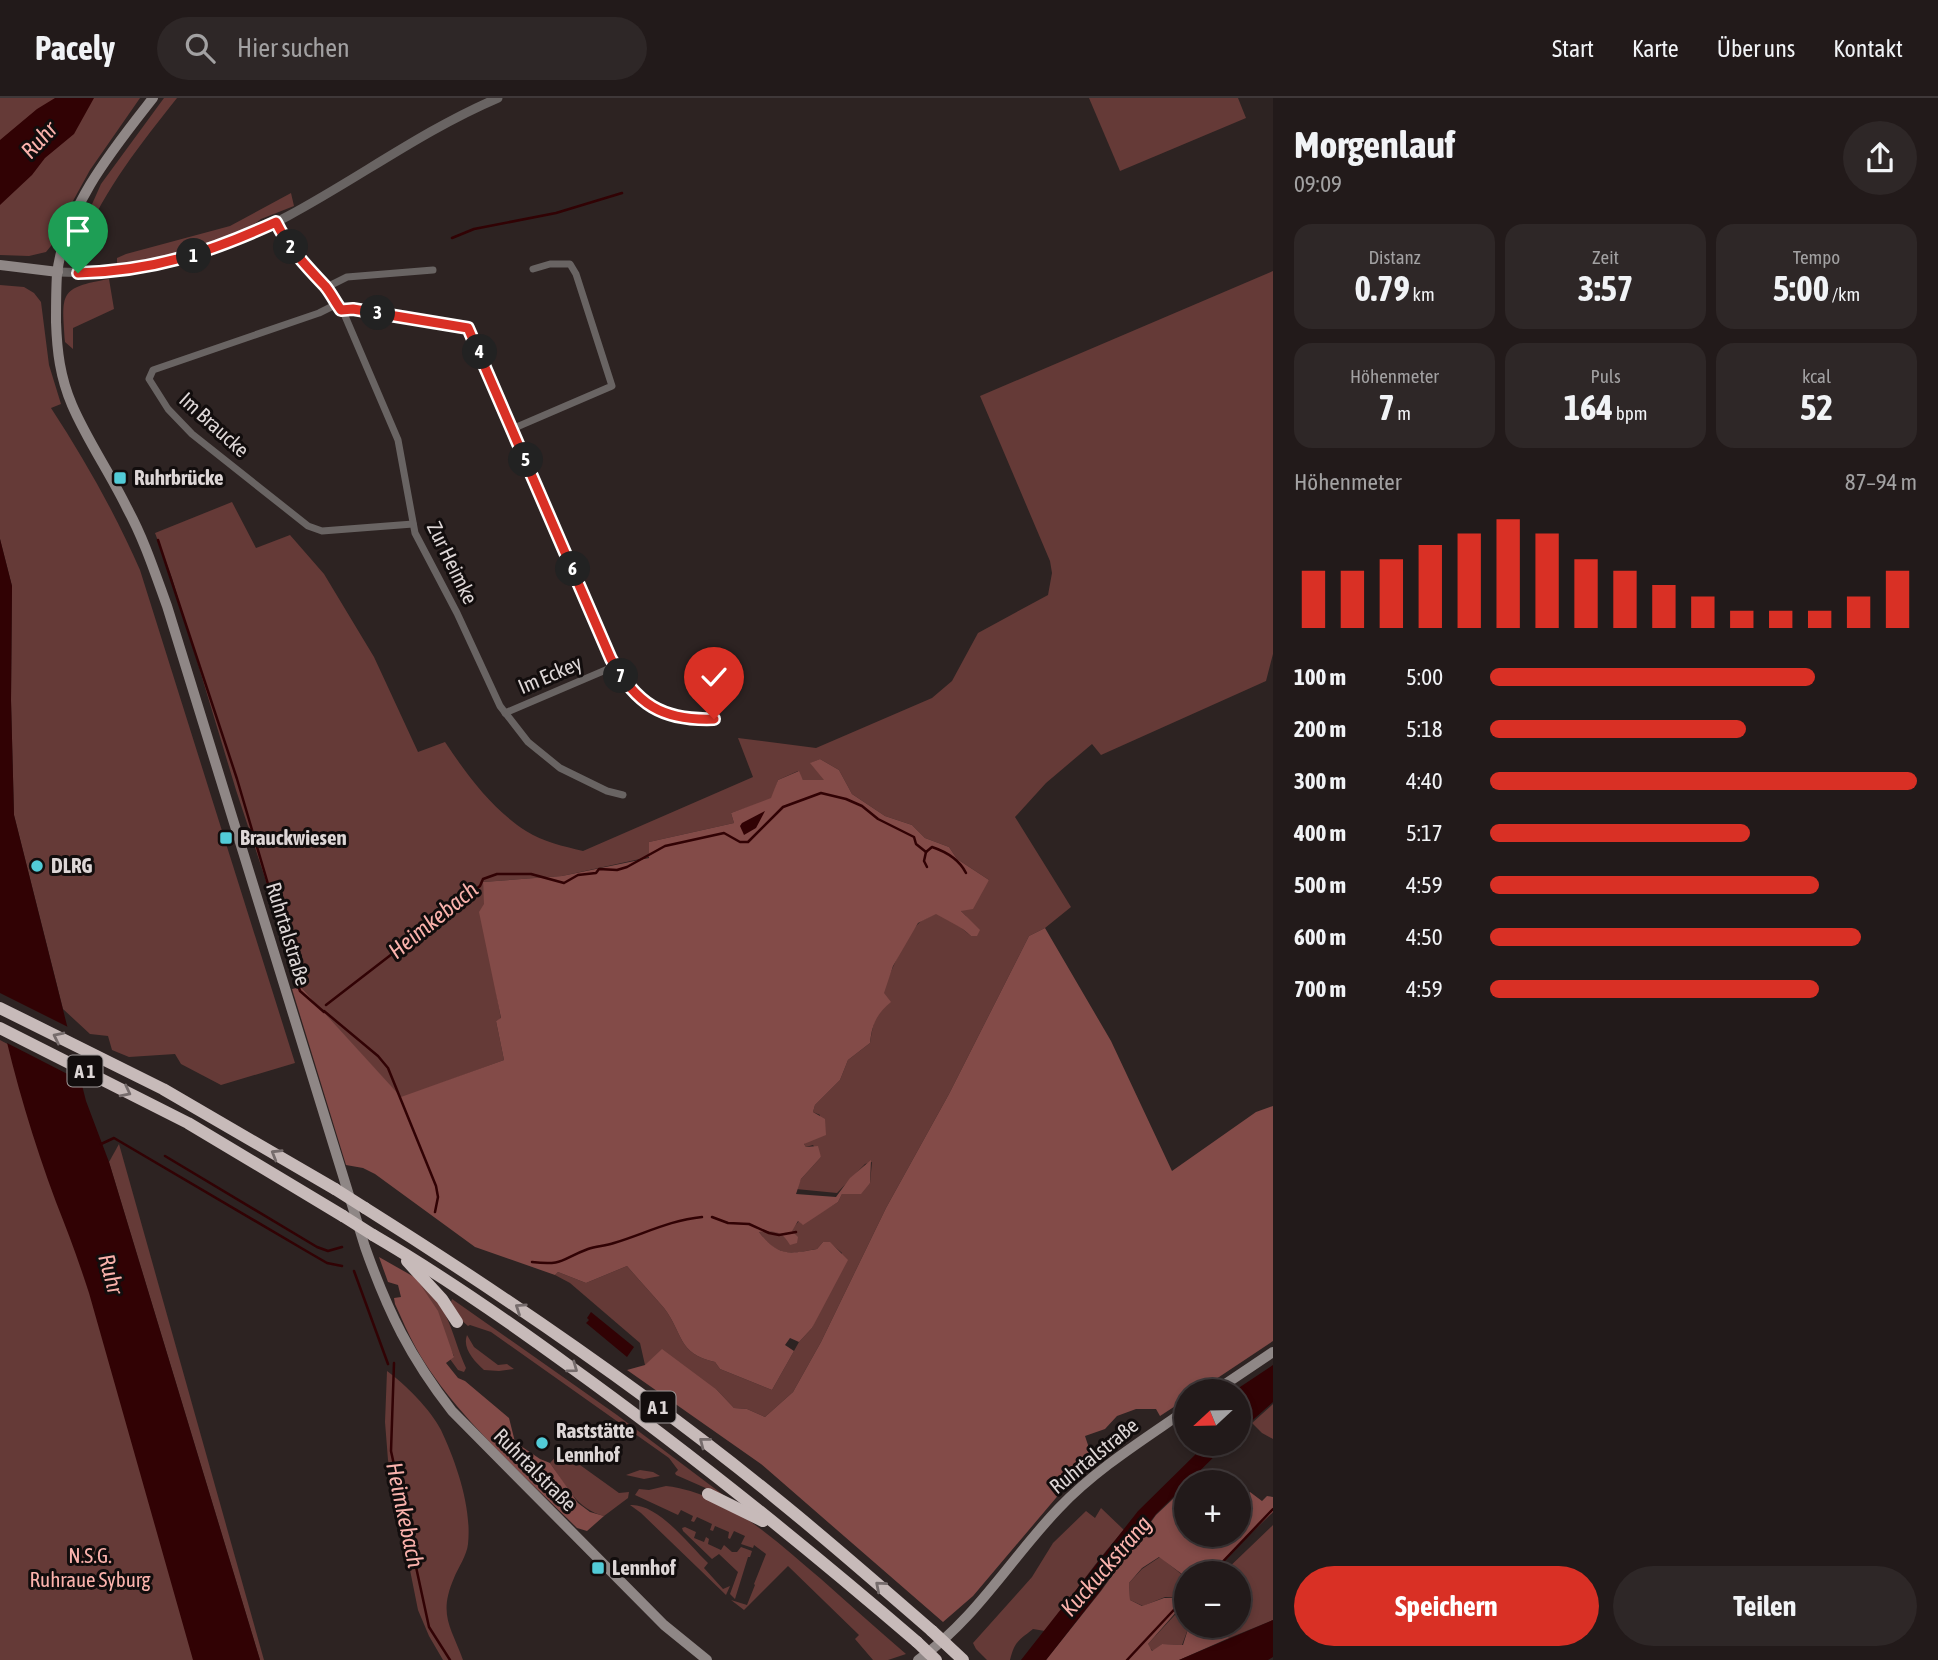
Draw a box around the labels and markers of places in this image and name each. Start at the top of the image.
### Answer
pin [48,201,108,273]
pin: 2 [274,230,308,264]
pin: 1 [176,238,212,274]
pin: 3 [360,296,396,330]
pin: 4 [462,334,498,370]
pin: 5 [508,442,544,478]
place label: Ruhrbrücke [134,465,223,489]
marker: Ruhrbrücke [112,470,128,486]
pin: 6 [556,552,590,587]
pin [684,647,744,719]
pin: 7 [604,658,638,694]
place label: Brauckwiesen [240,825,347,849]
marker: Brauckwiesen [218,830,234,846]
place label: DLRG [51,853,92,877]
marker: DLRG [29,858,45,874]
place label: Raststätte Lennhof [556,1418,634,1466]
marker: Raststätte Lennhof [534,1435,550,1451]
place label: Lennhof [612,1555,676,1579]
marker: Lennhof [590,1560,606,1576]

